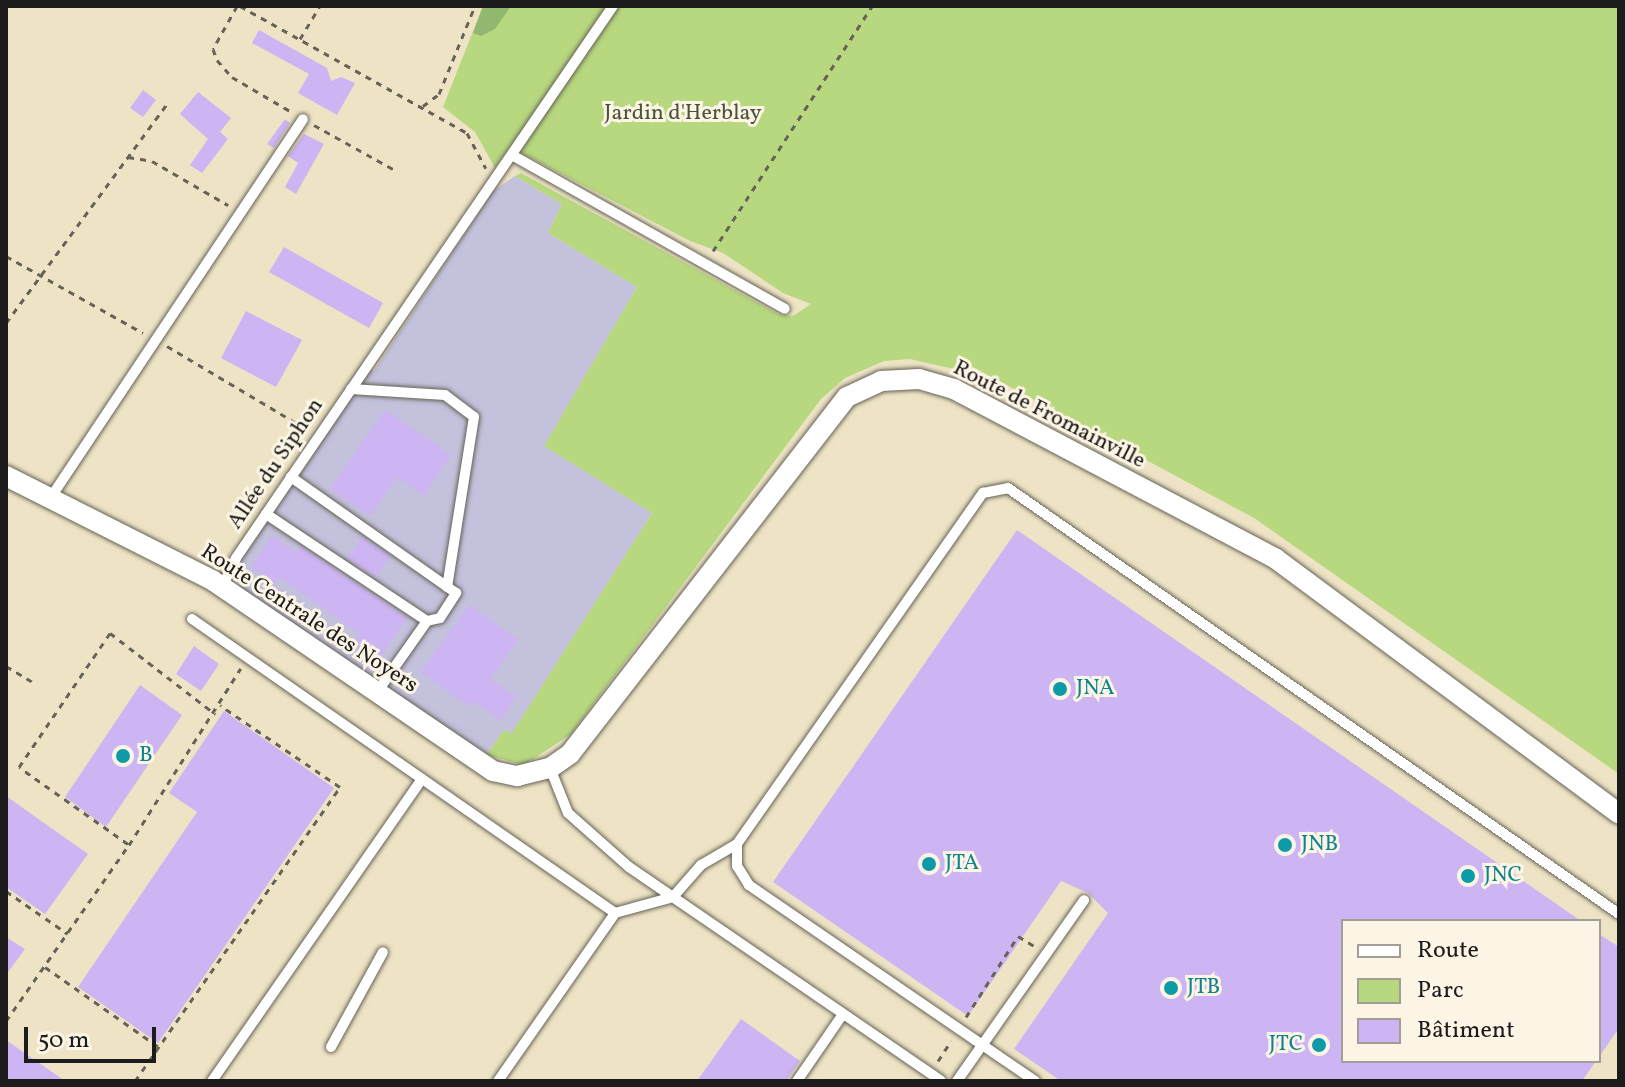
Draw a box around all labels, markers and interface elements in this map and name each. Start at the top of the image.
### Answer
park label: Jardin d'Herblay [604,101,762,127]
street label: Route de Fromainville [949,355,1149,475]
street label: Allée du Siphon [222,394,330,534]
street label: Route Centrale des Noyers [196,539,422,699]
place label: JNA [1076,676,1115,702]
marker: JNA [1051,680,1069,698]
place label: B [139,743,153,769]
marker: B [114,747,132,765]
place label: JNB [1301,832,1338,858]
marker: JNB [1276,836,1294,854]
place label: JTA [945,851,979,877]
marker: JTA [920,855,938,873]
place label: JNC [1484,863,1522,889]
marker: JNC [1459,867,1477,885]
legend [1341,919,1601,1063]
text: Route [1417,934,1479,968]
text: Parc [1417,974,1464,1008]
place label: JTB [1187,975,1220,1001]
marker: JTB [1162,979,1180,997]
scale bar [28,1011,160,1061]
text: Bâtiment [1417,1014,1515,1048]
text: 50 m [38,1024,90,1058]
place label: JTC [1269,1032,1303,1058]
marker: JTC [1310,1036,1328,1054]

